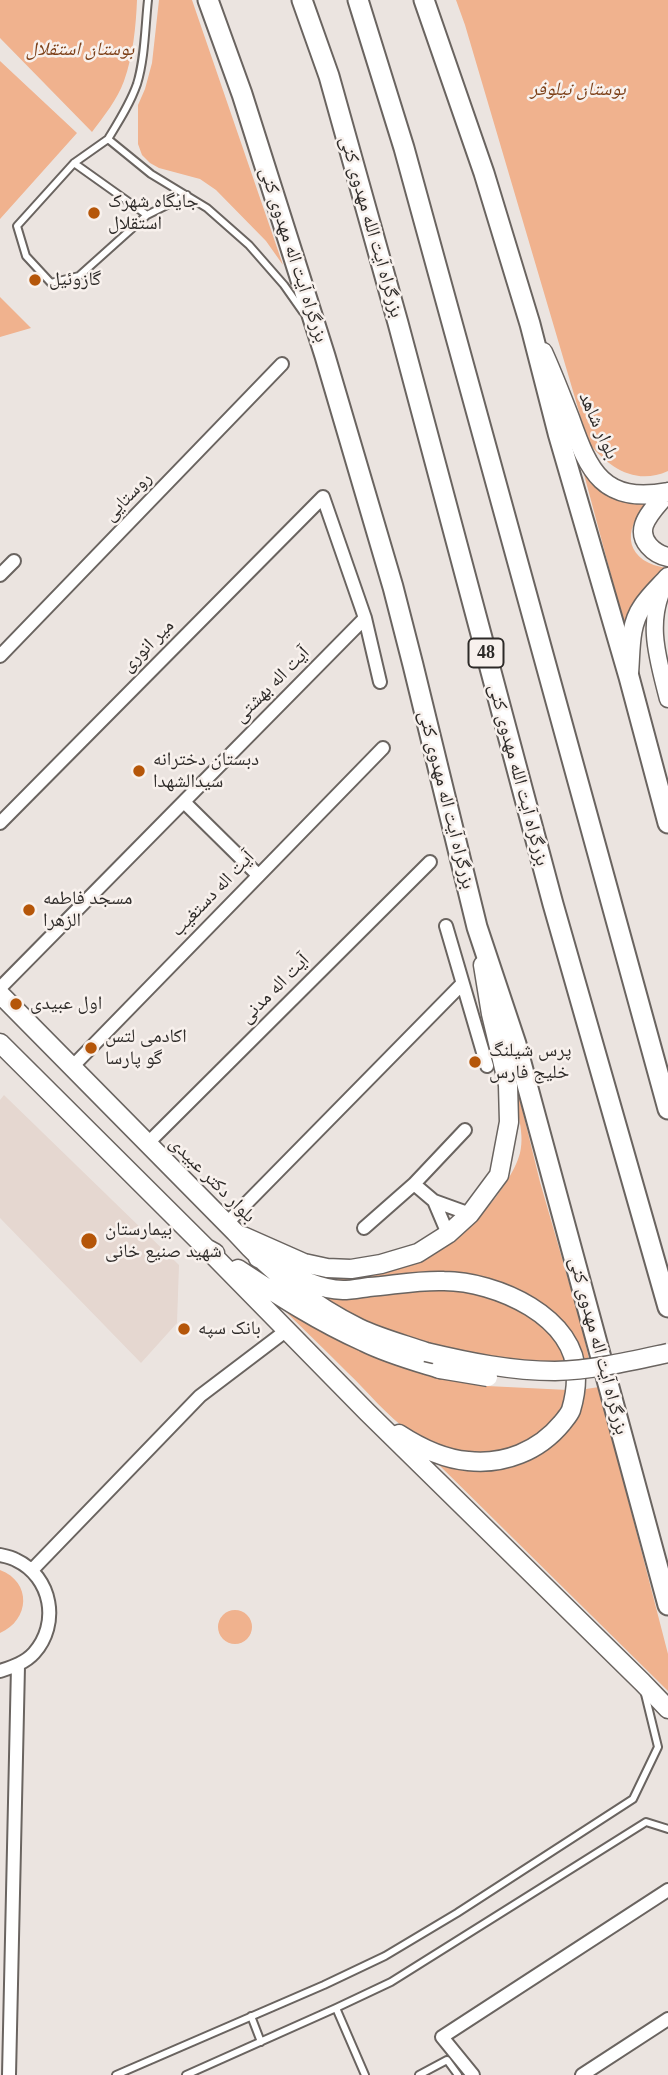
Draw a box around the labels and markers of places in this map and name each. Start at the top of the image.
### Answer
place label: جایگاه شهرک استقلال [108,191,199,235]
marker: جایگاه شهرک استقلال [86,205,102,221]
place label: گازوئیل [49,269,101,291]
marker: گازوئیل [27,272,43,288]
place label: دبستان دخترانه سیدالشهدا [153,749,259,793]
marker: دبستان دخترانه سیدالشهدا [131,763,147,779]
place label: مسجد فاطمه الزهرا [43,888,132,932]
marker: مسجد فاطمه الزهرا [21,902,37,918]
place label: اول عبیدی [30,993,102,1015]
marker: اول عبیدی [8,996,24,1012]
place label: اکادمی لتس گو پارسا [105,1026,187,1070]
marker: اکادمی لتس گو پارسا [83,1040,99,1056]
place label: پرس شیلنگ خلیج فارس [489,1040,571,1084]
marker: پرس شیلنگ خلیج فارس [467,1054,483,1070]
place label: بیمارستان شهید صنیع خانی [105,1219,222,1263]
marker: بیمارستان شهید صنیع خانی [79,1231,99,1251]
place label: بانک سپه [198,1318,261,1340]
marker: بانک سپه [176,1321,192,1337]

